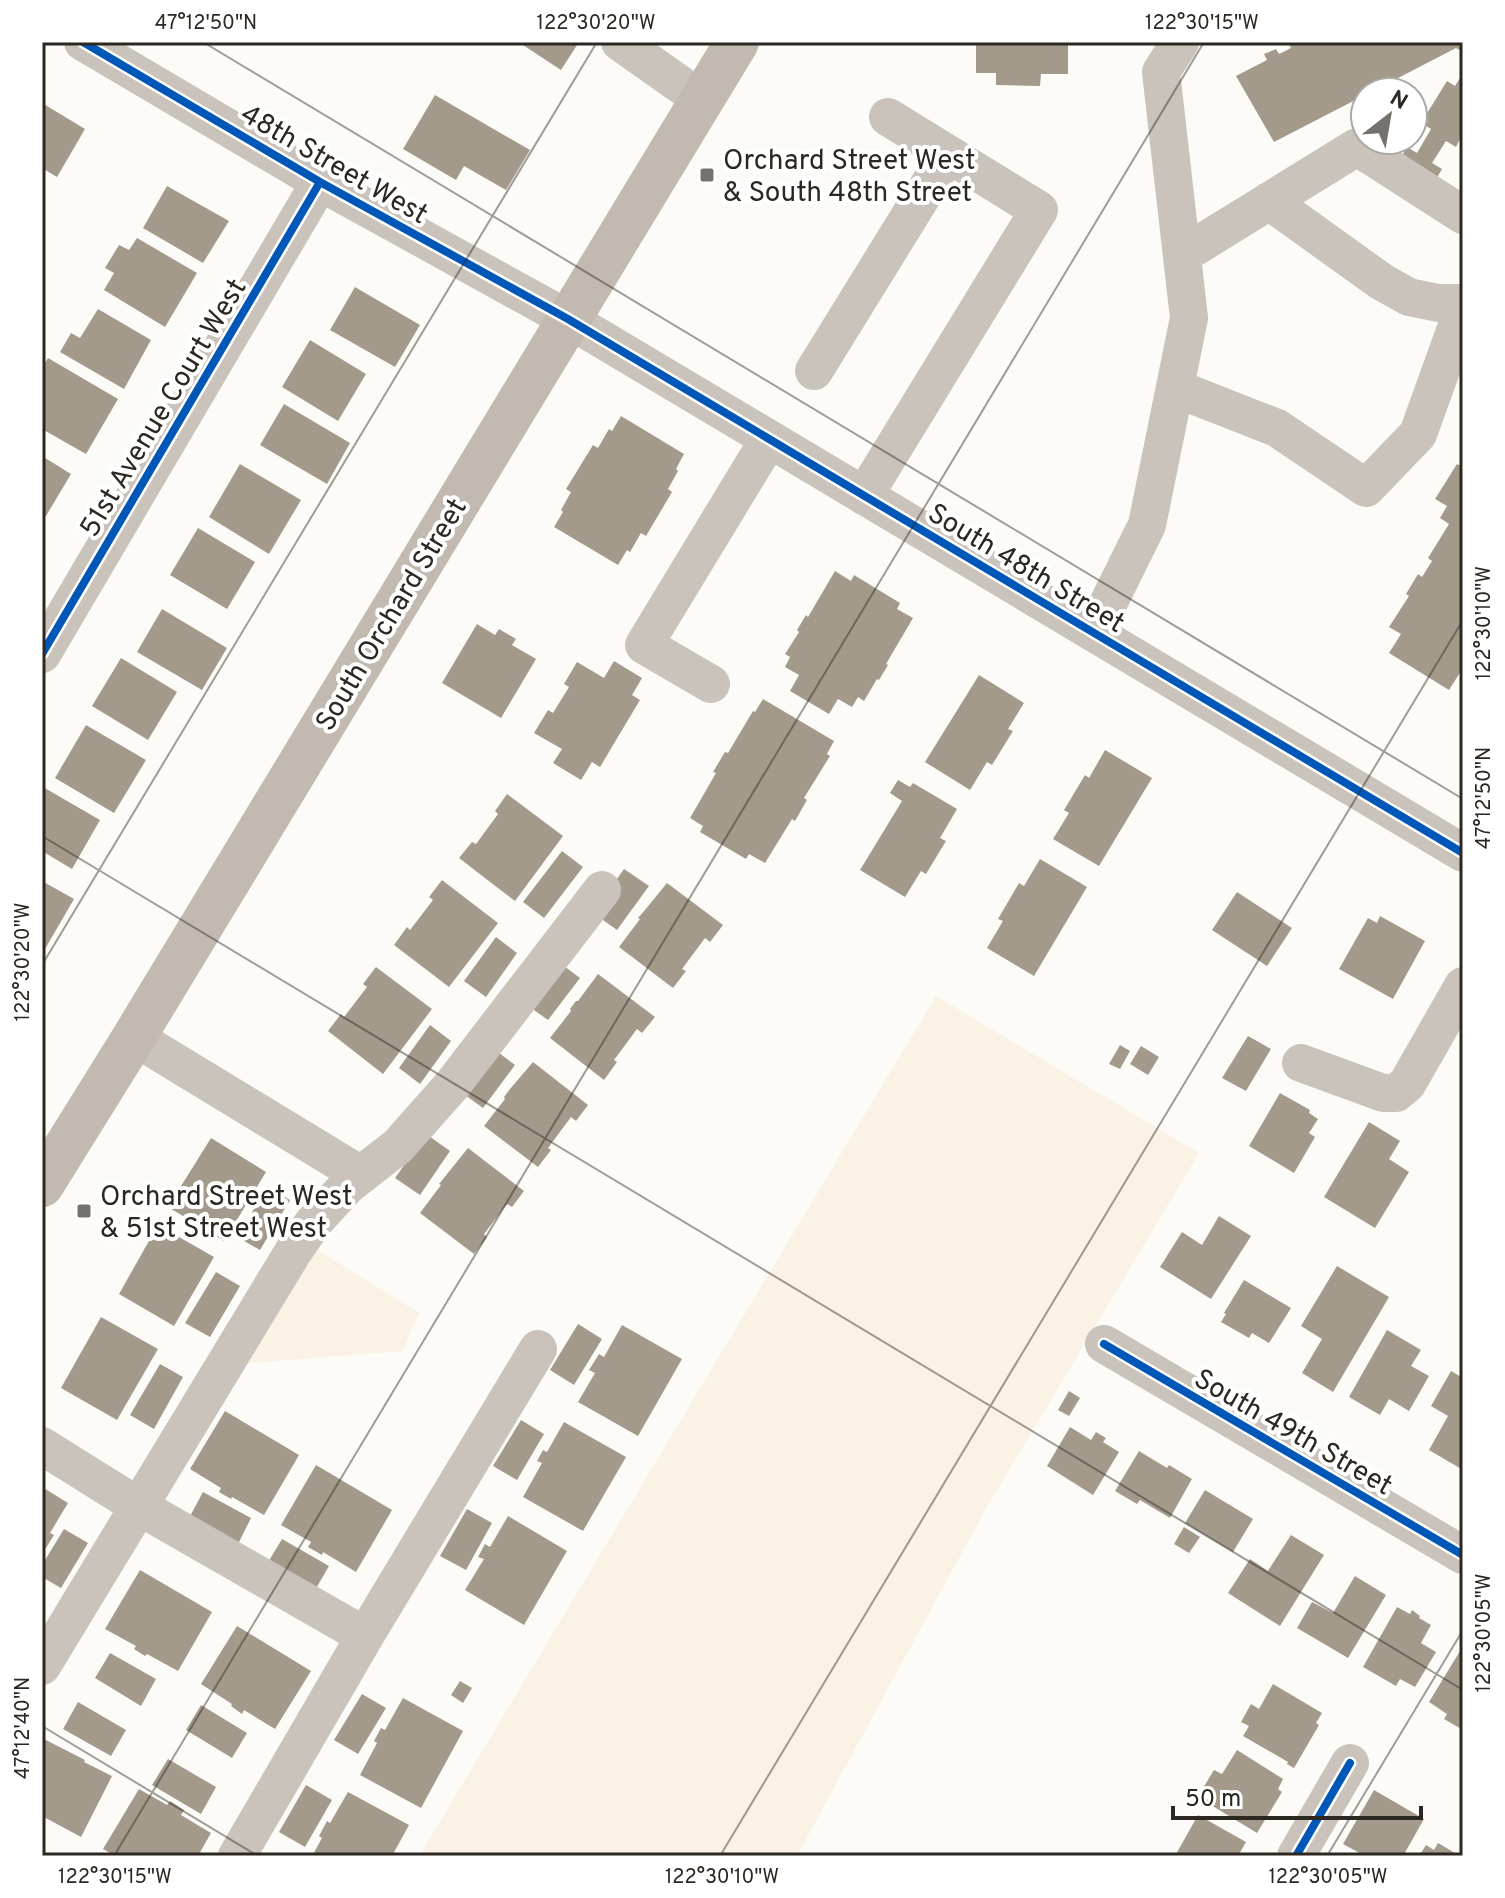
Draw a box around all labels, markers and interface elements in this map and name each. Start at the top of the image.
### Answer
text: 47°12'50"N [155,11,257,37]
text: 122°30'20"W [536,11,656,37]
text: 122°30'15"W [1145,11,1259,37]
north arrow [1349,76,1429,156]
text: N [1384,85,1412,117]
street label: 48th Street West [233,97,434,234]
place label: Orchard Street West & South 48th Street [723,144,976,212]
marker: Orchard Street West & South 48th Street [698,166,716,184]
street label: 51st Avenue Court West [73,273,256,544]
street label: South Orchard Street [309,493,476,739]
street label: South 48th Street [920,497,1131,643]
text: 122°30'10"W [1472,566,1498,680]
text: 47°12'50"N [1472,747,1498,849]
text: 122°30'20"W [11,902,37,1022]
place label: Orchard Street West & 51st Street West [100,1180,353,1248]
marker: Orchard Street West & 51st Street West [75,1202,93,1220]
street label: South 49th Street [1187,1362,1398,1505]
text: 122°30'05"W [1472,1573,1498,1693]
text: 47°12'40"N [11,1677,37,1779]
scale bar [1173,1770,1421,1820]
text: 50 m [1185,1785,1241,1815]
text: 122°30'15"W [58,1865,172,1891]
text: 122°30'10"W [665,1865,779,1891]
text: 122°30'05"W [1268,1865,1388,1891]

